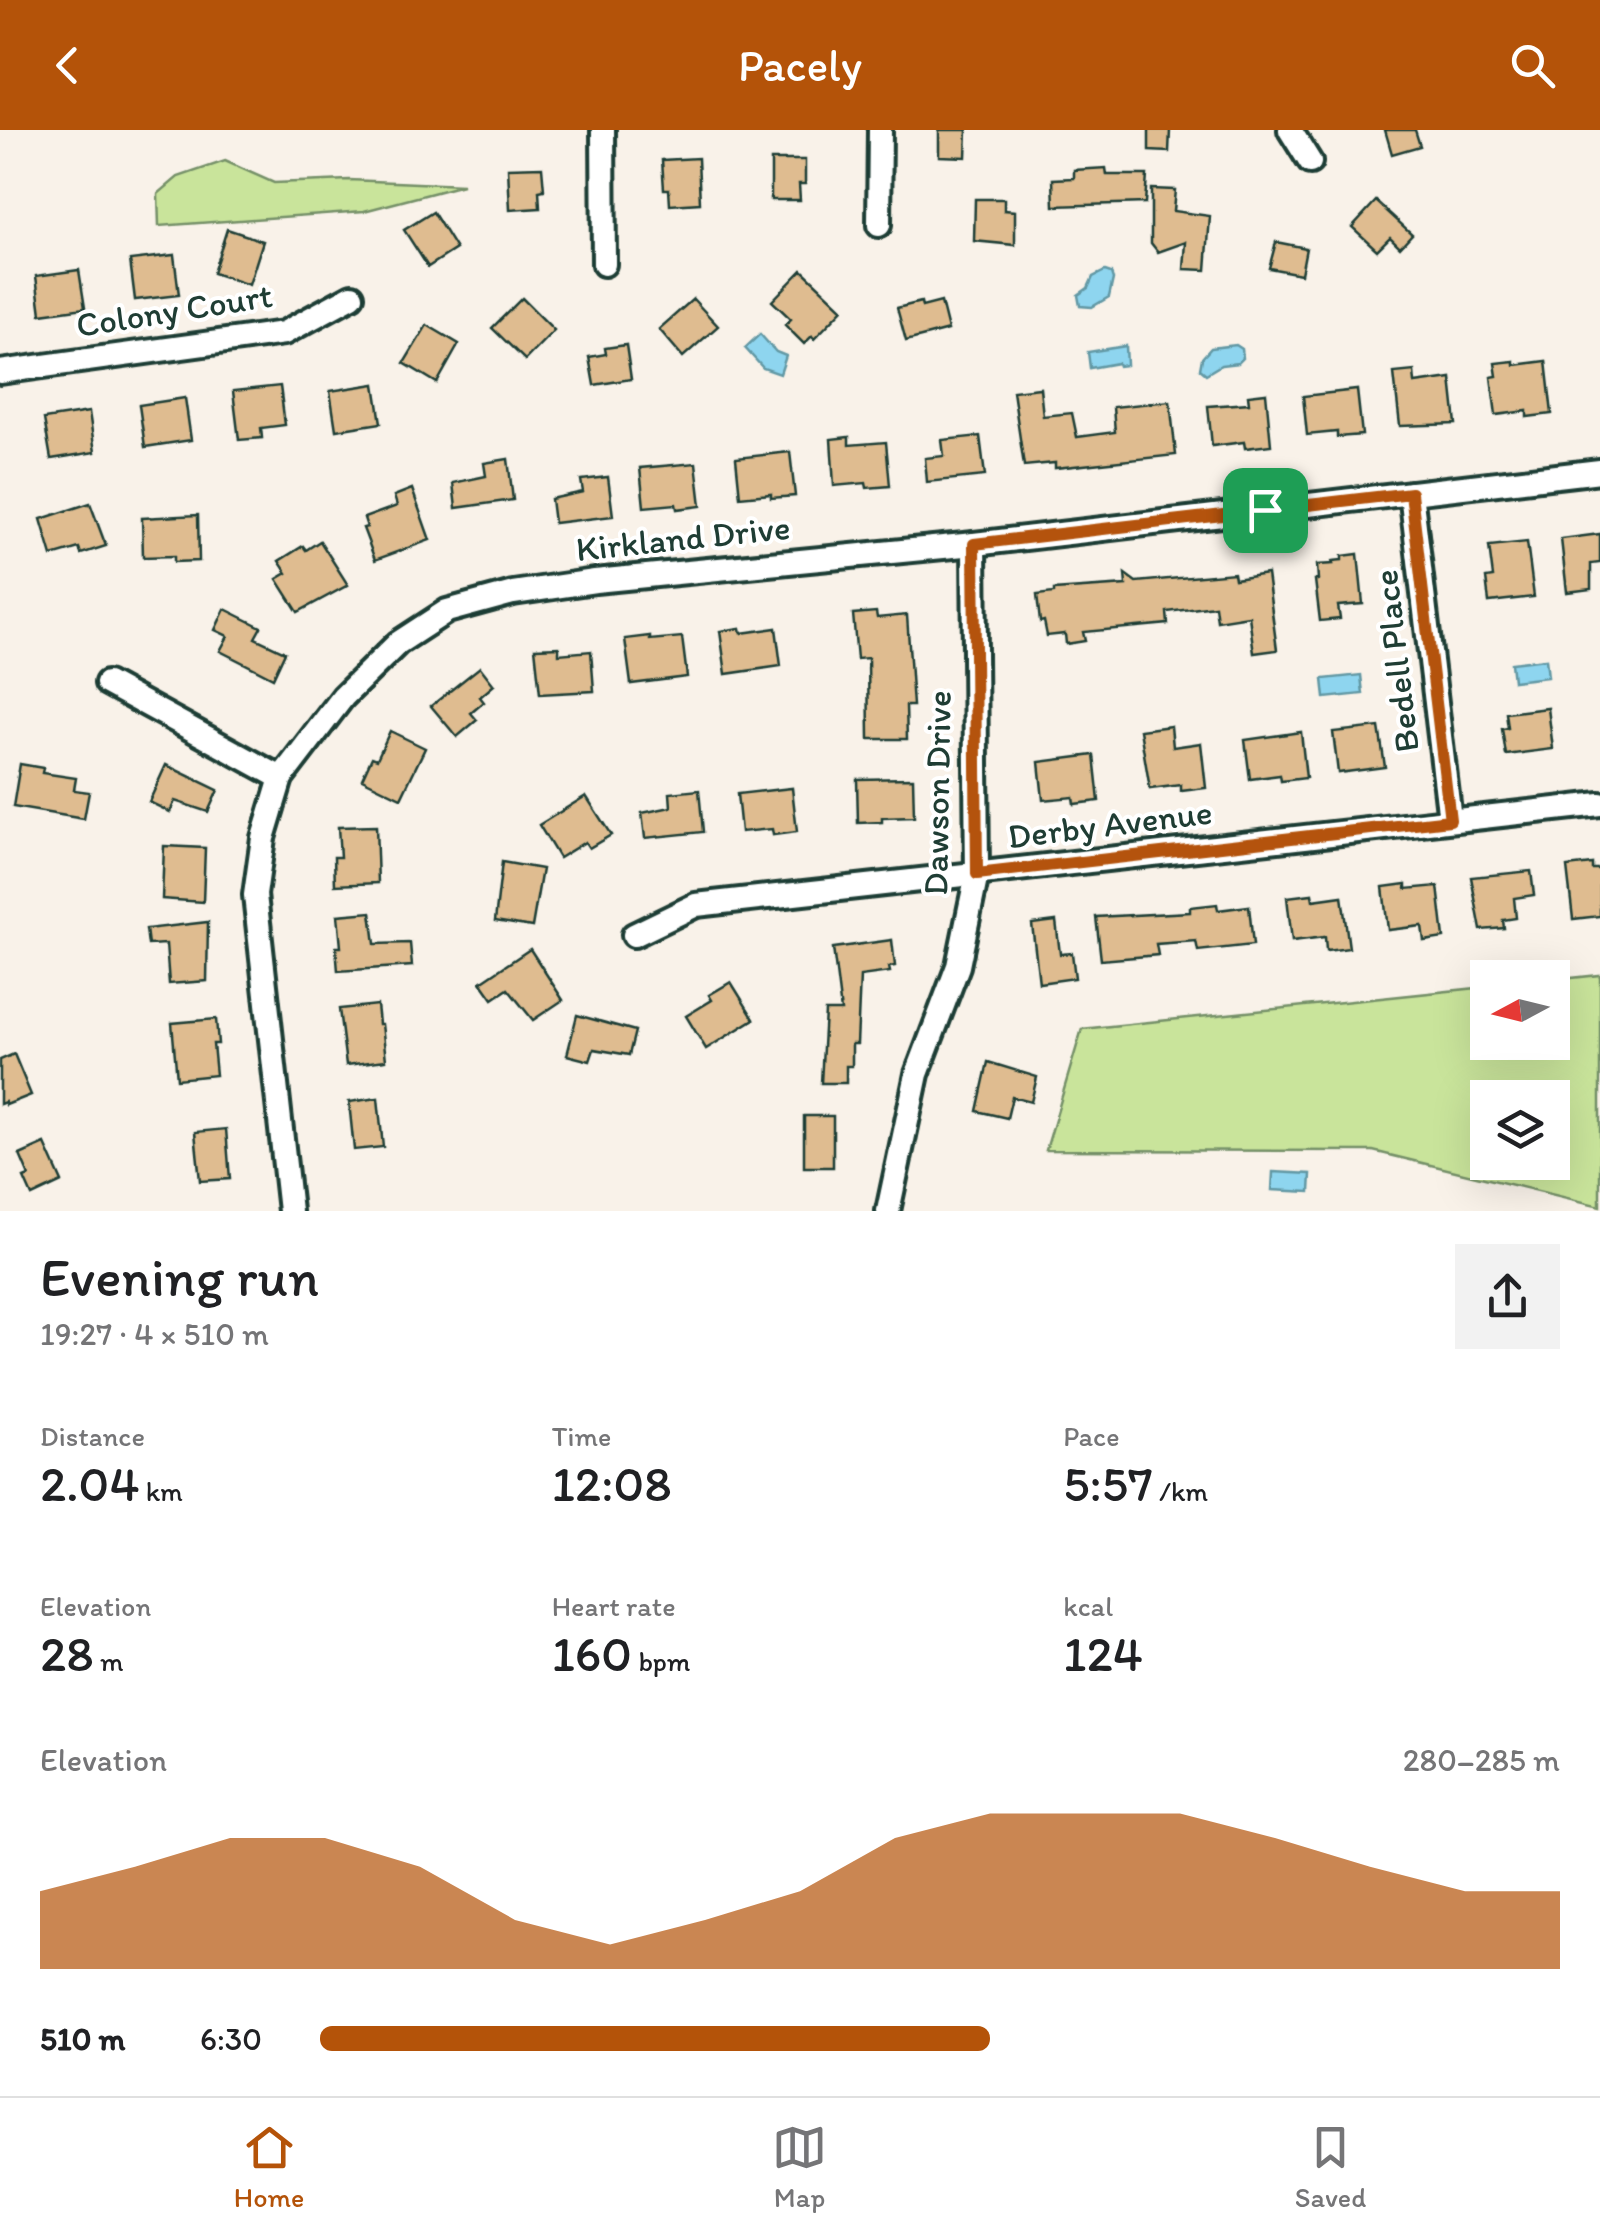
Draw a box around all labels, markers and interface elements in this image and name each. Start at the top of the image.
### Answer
icon: back [40,38,95,93]
text: Pacely [738,38,862,92]
icon: search [1505,38,1560,93]
street label: Colony Court [73,274,275,346]
pin [1223,468,1308,553]
icon: arrive [1238,483,1293,538]
street label: Kirkland Drive [574,506,792,570]
street label: Bedell Place [1364,567,1428,755]
street label: Dawson Drive [914,690,960,896]
street label: Derby Avenue [1005,791,1215,857]
north arrow [1470,960,1570,1060]
map controls [1470,960,1570,1180]
button: layers [1470,1080,1570,1180]
text: Evening run [40,1244,319,1310]
button: share [1455,1244,1560,1349]
text: 19:27 · 4 × 510 m [40,1315,269,1353]
text: Distance [40,1419,145,1453]
text: Time [552,1419,611,1453]
text: Pace [1063,1419,1119,1453]
text: 2.04 [40,1453,139,1514]
text: 12:08 [552,1453,672,1514]
text: 5:57 [1063,1453,1153,1514]
text: km [139,1474,183,1508]
text: /km [1153,1474,1208,1508]
text: Elevation [40,1589,151,1623]
text: Heart rate [552,1589,676,1623]
text: kcal [1063,1589,1113,1623]
text: 28 [40,1623,94,1684]
text: 160 [552,1623,632,1684]
text: 124 [1063,1623,1143,1684]
text: m [94,1644,124,1678]
text: bpm [632,1644,690,1678]
text: Elevation [40,1741,167,1779]
text: 280–285 m [1403,1741,1560,1779]
text: 510 m [40,2020,125,2058]
text: 6:30 [200,2020,262,2058]
tab: Home [234,2120,304,2214]
tab: Map [772,2120,827,2214]
tab: Saved [1295,2120,1366,2214]

